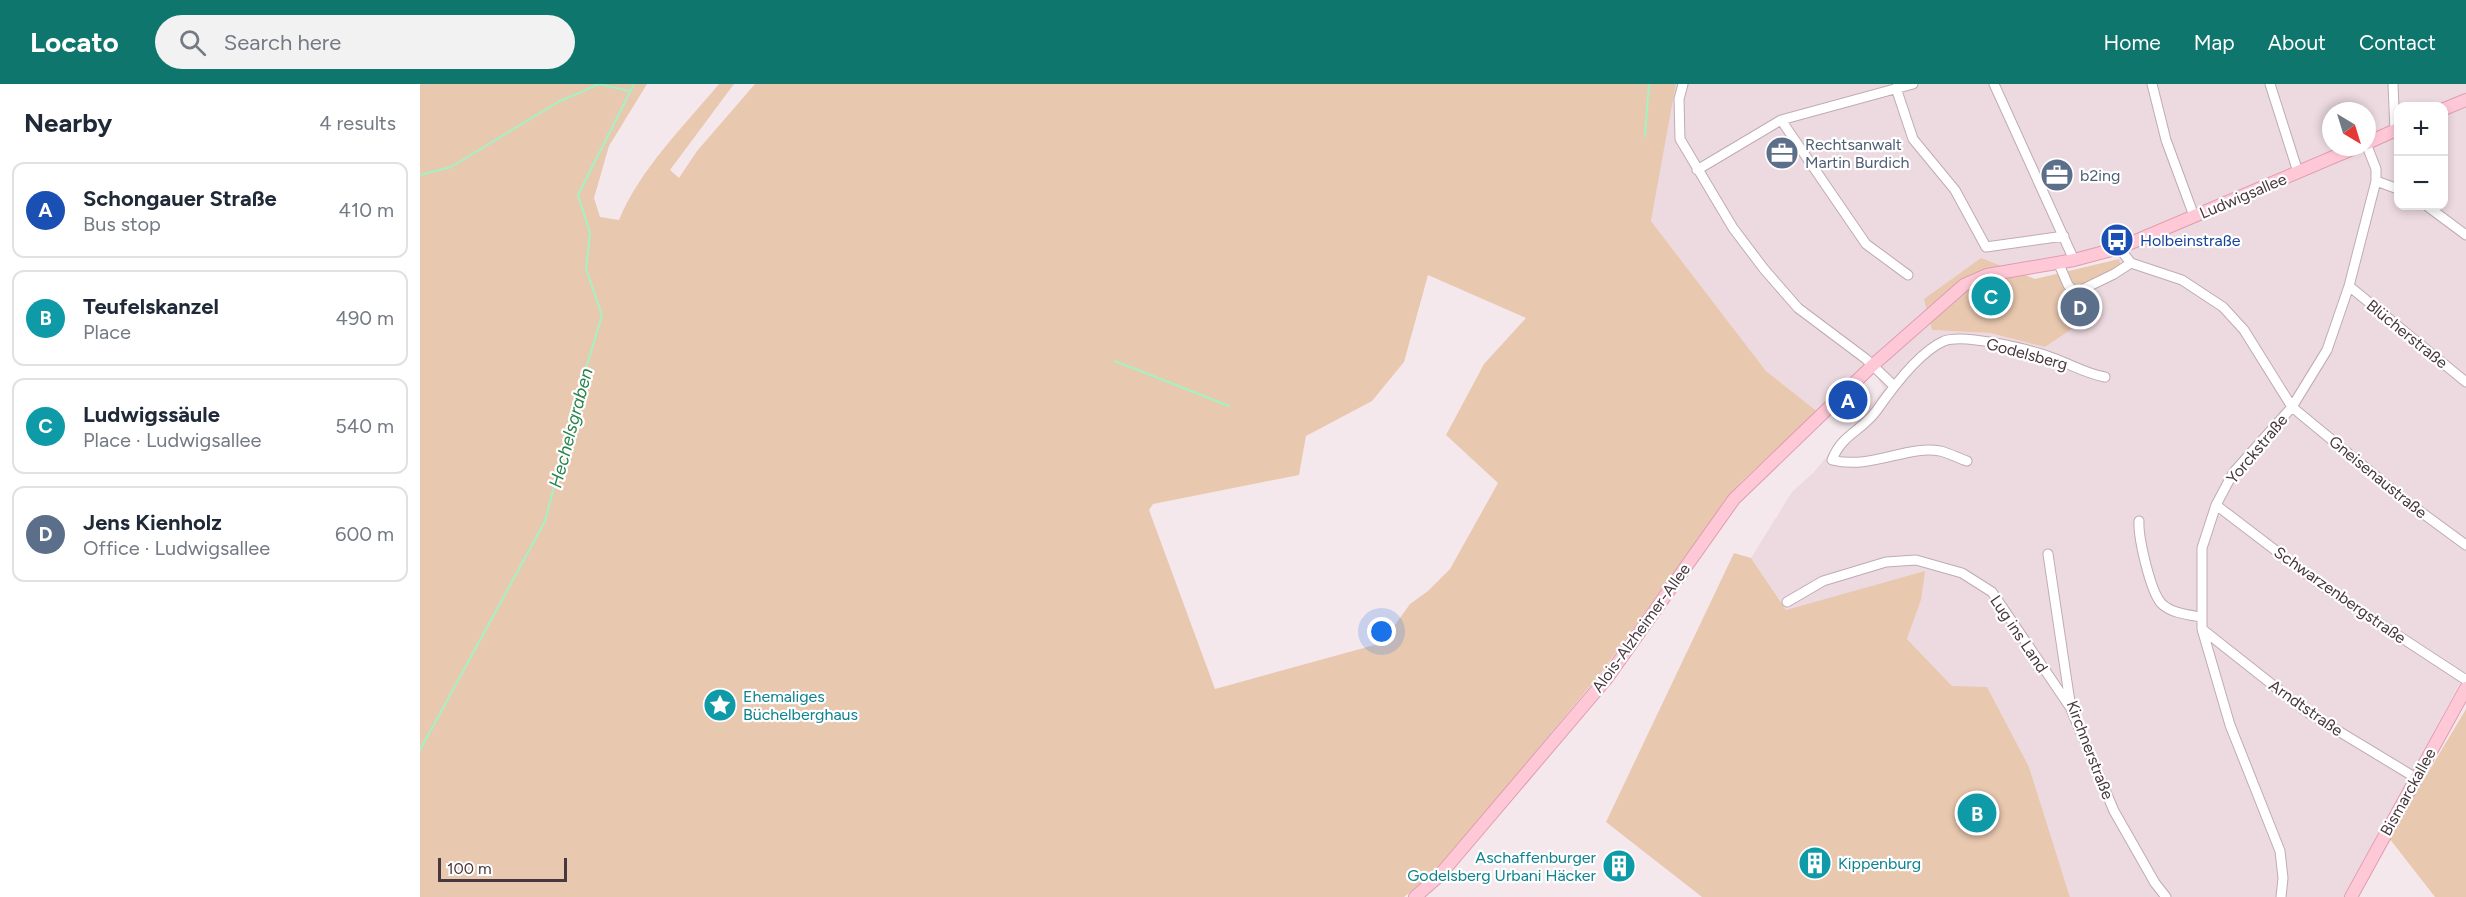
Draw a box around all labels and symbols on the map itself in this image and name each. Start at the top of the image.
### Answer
north arrow [2322,102,2376,156]
office icon: Rechtsanwalt Martin Burdich [1764,135,1800,171]
place label: Rechtsanwalt Martin Burdich [1805,135,1910,172]
office icon: b2ing [2039,157,2075,193]
place label: b2ing [2080,166,2120,185]
street label: Ludwigsallee [2197,169,2289,223]
bus stop icon: Holbeinstraße [2099,222,2135,258]
place label: Holbeinstraße [2140,231,2241,250]
pin: C [1972,274,2010,318]
pin: D [2060,284,2100,330]
street label: Blücherstraße [2363,296,2452,373]
street label: Godelsberg [1984,334,2070,374]
water label: Hechelsgraben [544,366,598,490]
pin: A [1828,378,1868,422]
street label: Yorckstraße [2223,410,2292,488]
street label: Gneisenaustraße [2325,432,2431,522]
street label: Schwarzenbergstraße [2270,542,2410,648]
street label: Alois-Alzheimer-Allee [1588,560,1694,696]
street label: Lug ins Land [1986,592,2052,676]
your location [1367,617,1396,646]
street label: Arndtstraße [2266,676,2347,740]
place icon: Ehemaliges Büchelberghaus [702,687,738,723]
place label: Ehemaliges Büchelberghaus [743,687,858,724]
street label: Kirchnerstraße [2062,698,2118,802]
street label: Bismarckallee [2376,745,2440,839]
pin: B [1958,790,1996,836]
building icon: Kippenburg [1797,845,1833,881]
place label: Aschaffenburger Godelsberg Urbani Häcker [1407,848,1597,885]
building icon: Aschaffenburger Godelsberg Urbani Häcker [1601,848,1637,884]
place label: Kippenburg [1838,854,1921,873]
scale bar [438,855,567,882]

